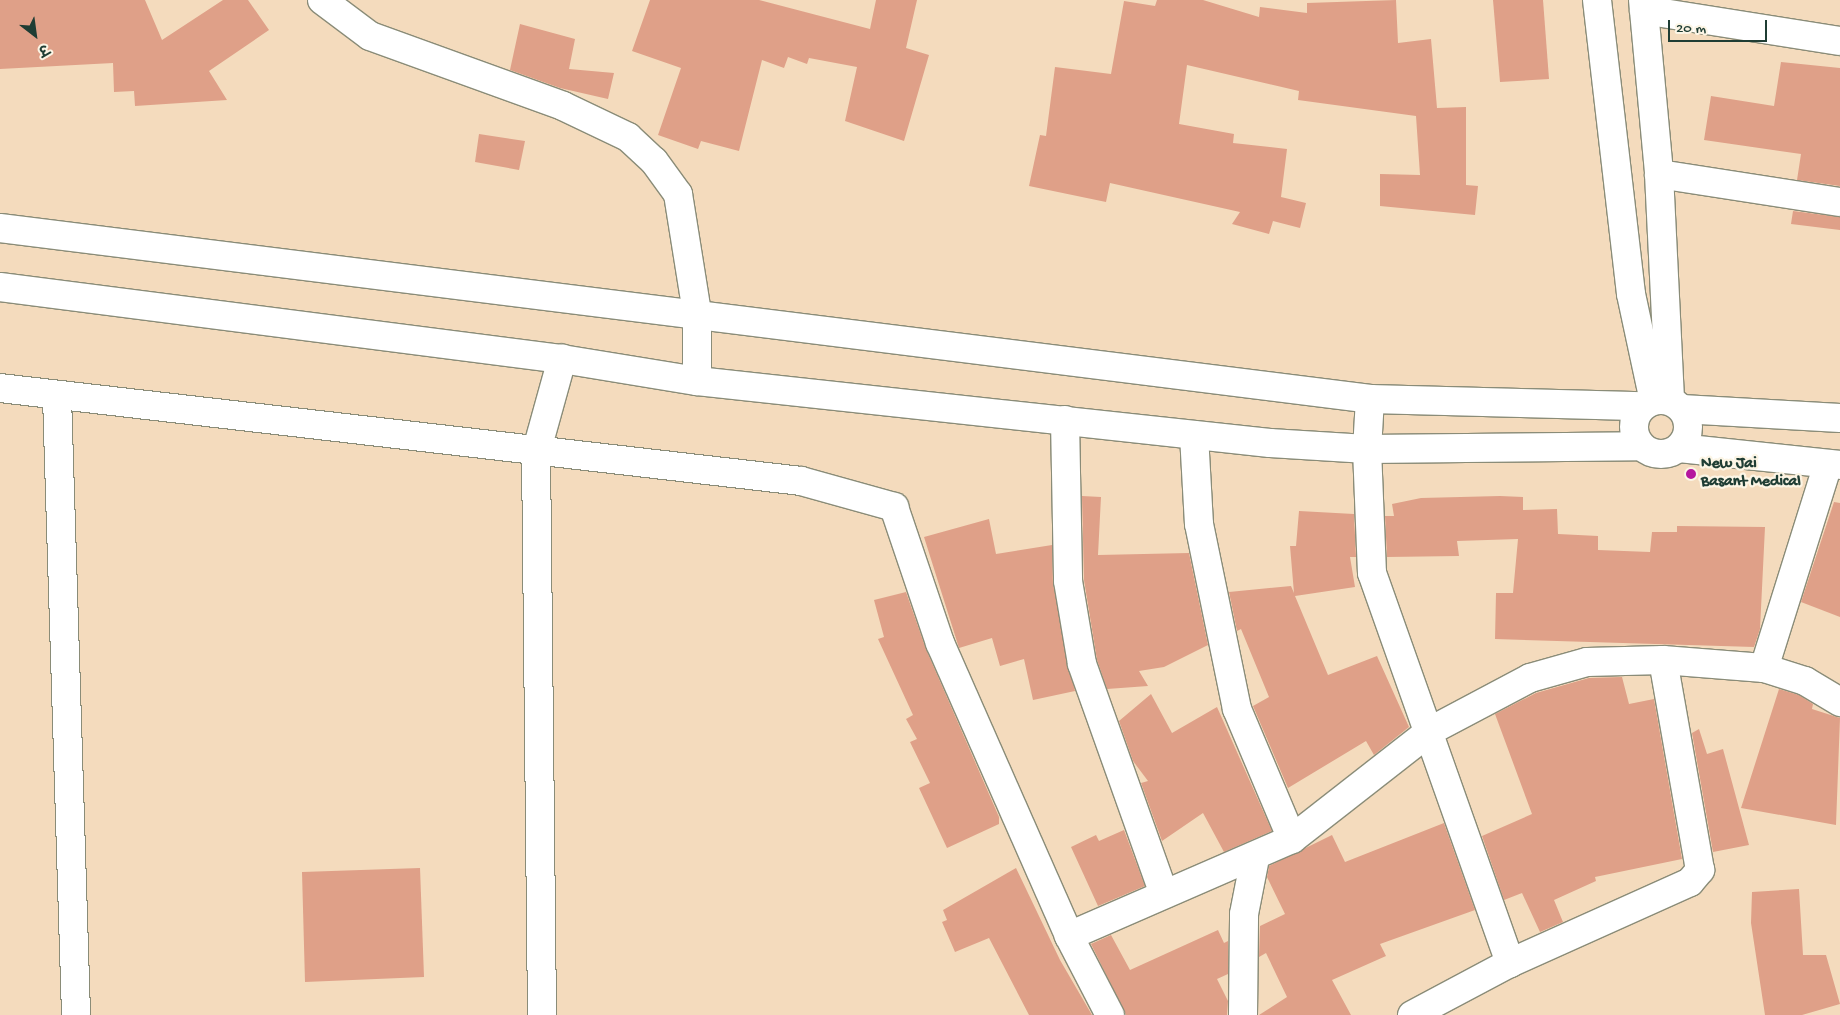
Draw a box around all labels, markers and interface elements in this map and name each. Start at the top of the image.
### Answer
north arrow [10,10,60,60]
scale bar [1670,10,1769,42]
text: 20 m [1676,20,1706,38]
text: उ [34,39,51,58]
place label: New Jai Basant Medical [1701,455,1801,493]
marker: New Jai Basant Medical [1685,468,1697,480]

